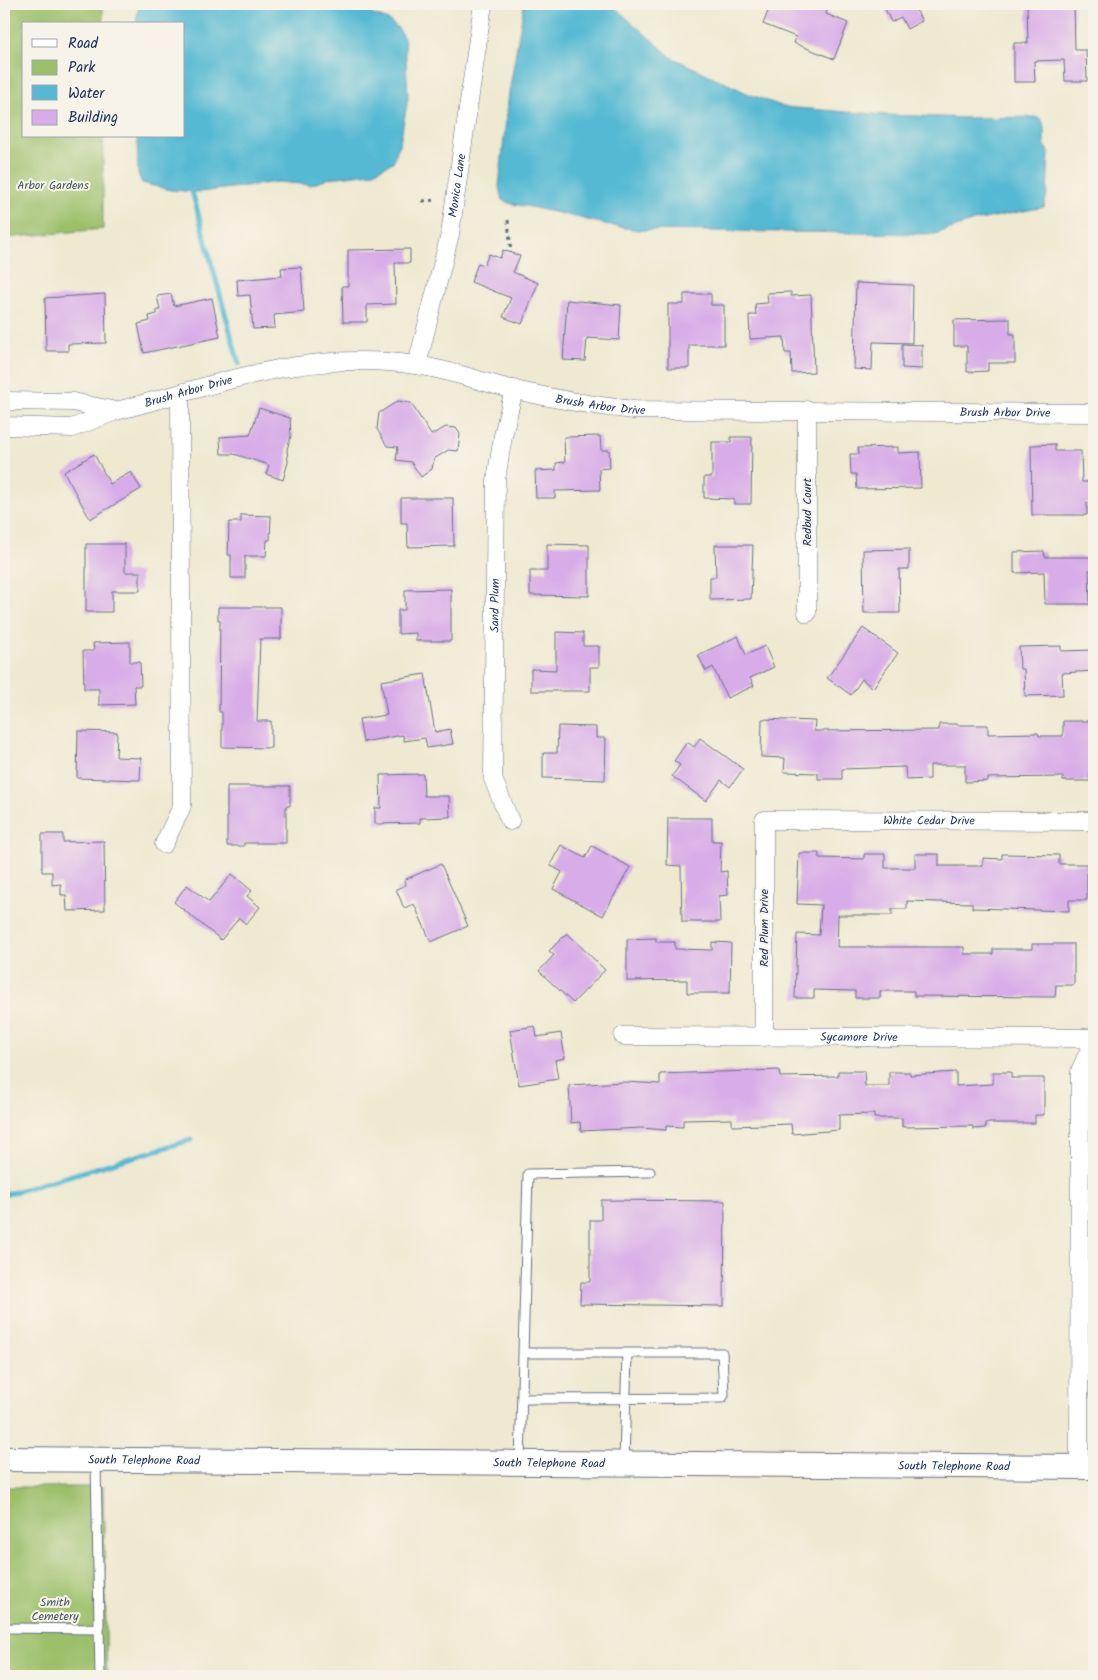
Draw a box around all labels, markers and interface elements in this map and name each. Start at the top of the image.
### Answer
legend [22,22,185,138]
text: Road [68,32,99,56]
text: Park [68,56,96,80]
text: Water [68,82,105,106]
text: Building [68,106,118,130]
street label: Monica Lane [443,152,471,219]
park label: Arbor Gardens [17,176,89,195]
street label: Brush Arbor Drive [142,370,235,412]
street label: Brush Arbor Drive [554,389,646,420]
street label: Brush Arbor Drive [960,403,1051,422]
street label: Redbud Court [798,478,817,546]
street label: Sand Plum [485,578,505,632]
street label: White Cedar Drive [883,811,975,830]
street label: Red Plum Drive [755,888,774,967]
street label: Sycamore Drive [820,1027,898,1047]
street label: South Telephone Road [88,1450,201,1470]
street label: South Telephone Road [493,1453,606,1473]
street label: South Telephone Road [898,1456,1011,1476]
park label: Smith Cemetery [31,1593,79,1626]

